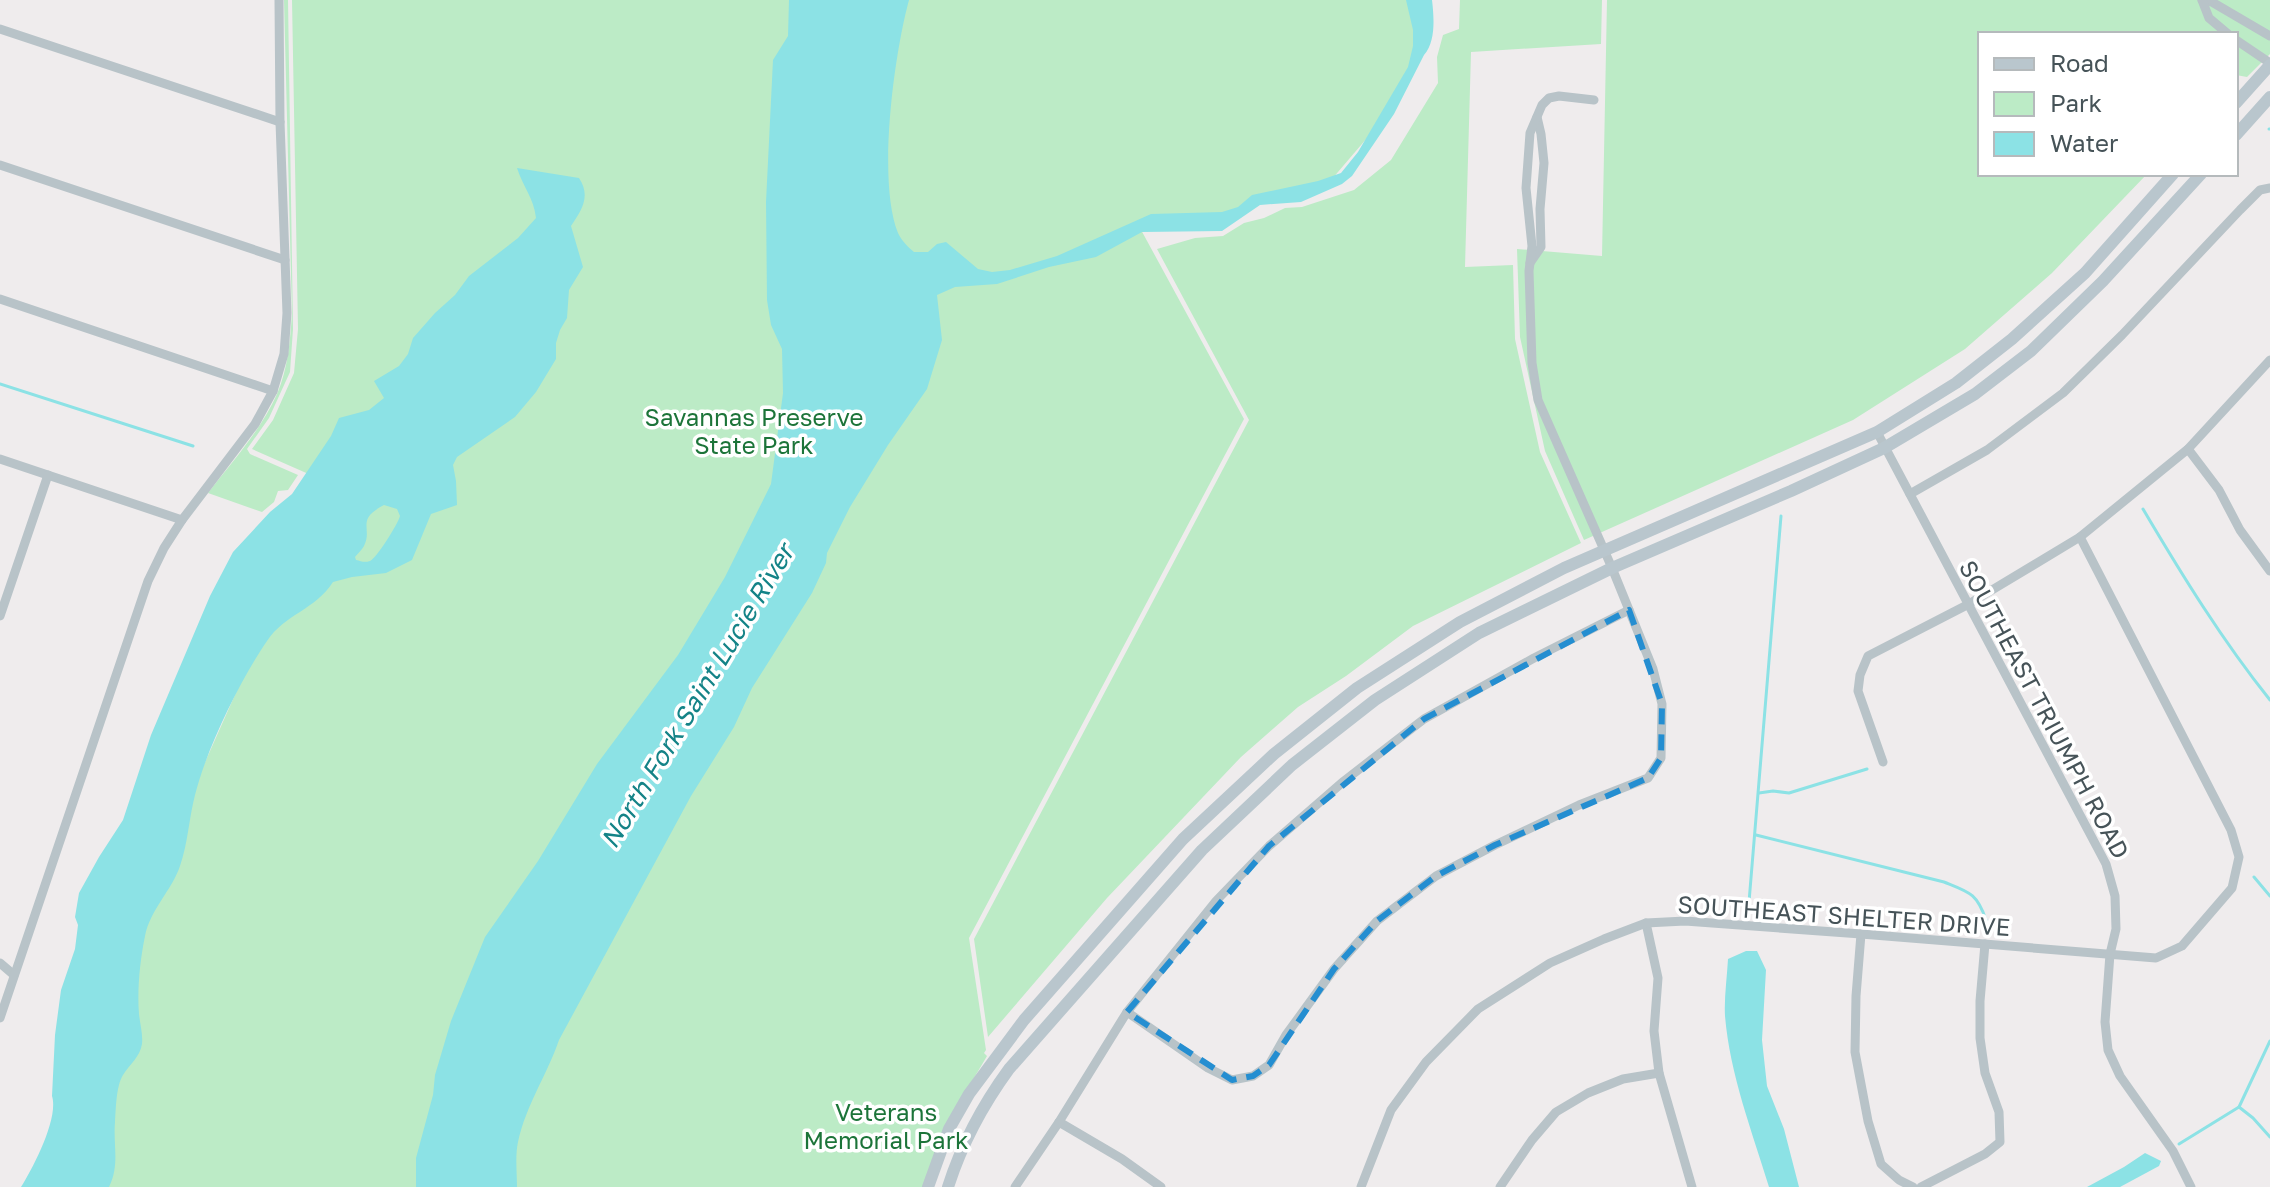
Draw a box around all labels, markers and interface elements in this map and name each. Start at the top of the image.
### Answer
legend [1978,32,2238,176]
text: Road [2050,48,2109,77]
text: Park [2050,88,2102,117]
text: Water [2050,128,2118,157]
park label: Savannas Preserve State Park [645,402,863,459]
water label: North Fork Saint Lucie River [594,535,802,853]
street label: SOUTHEAST TRIUMPH ROAD [1954,555,2136,863]
street label: SOUTHEAST SHELTER DRIVE [1677,889,2011,941]
park label: Veterans Memorial Park [803,1097,969,1154]

